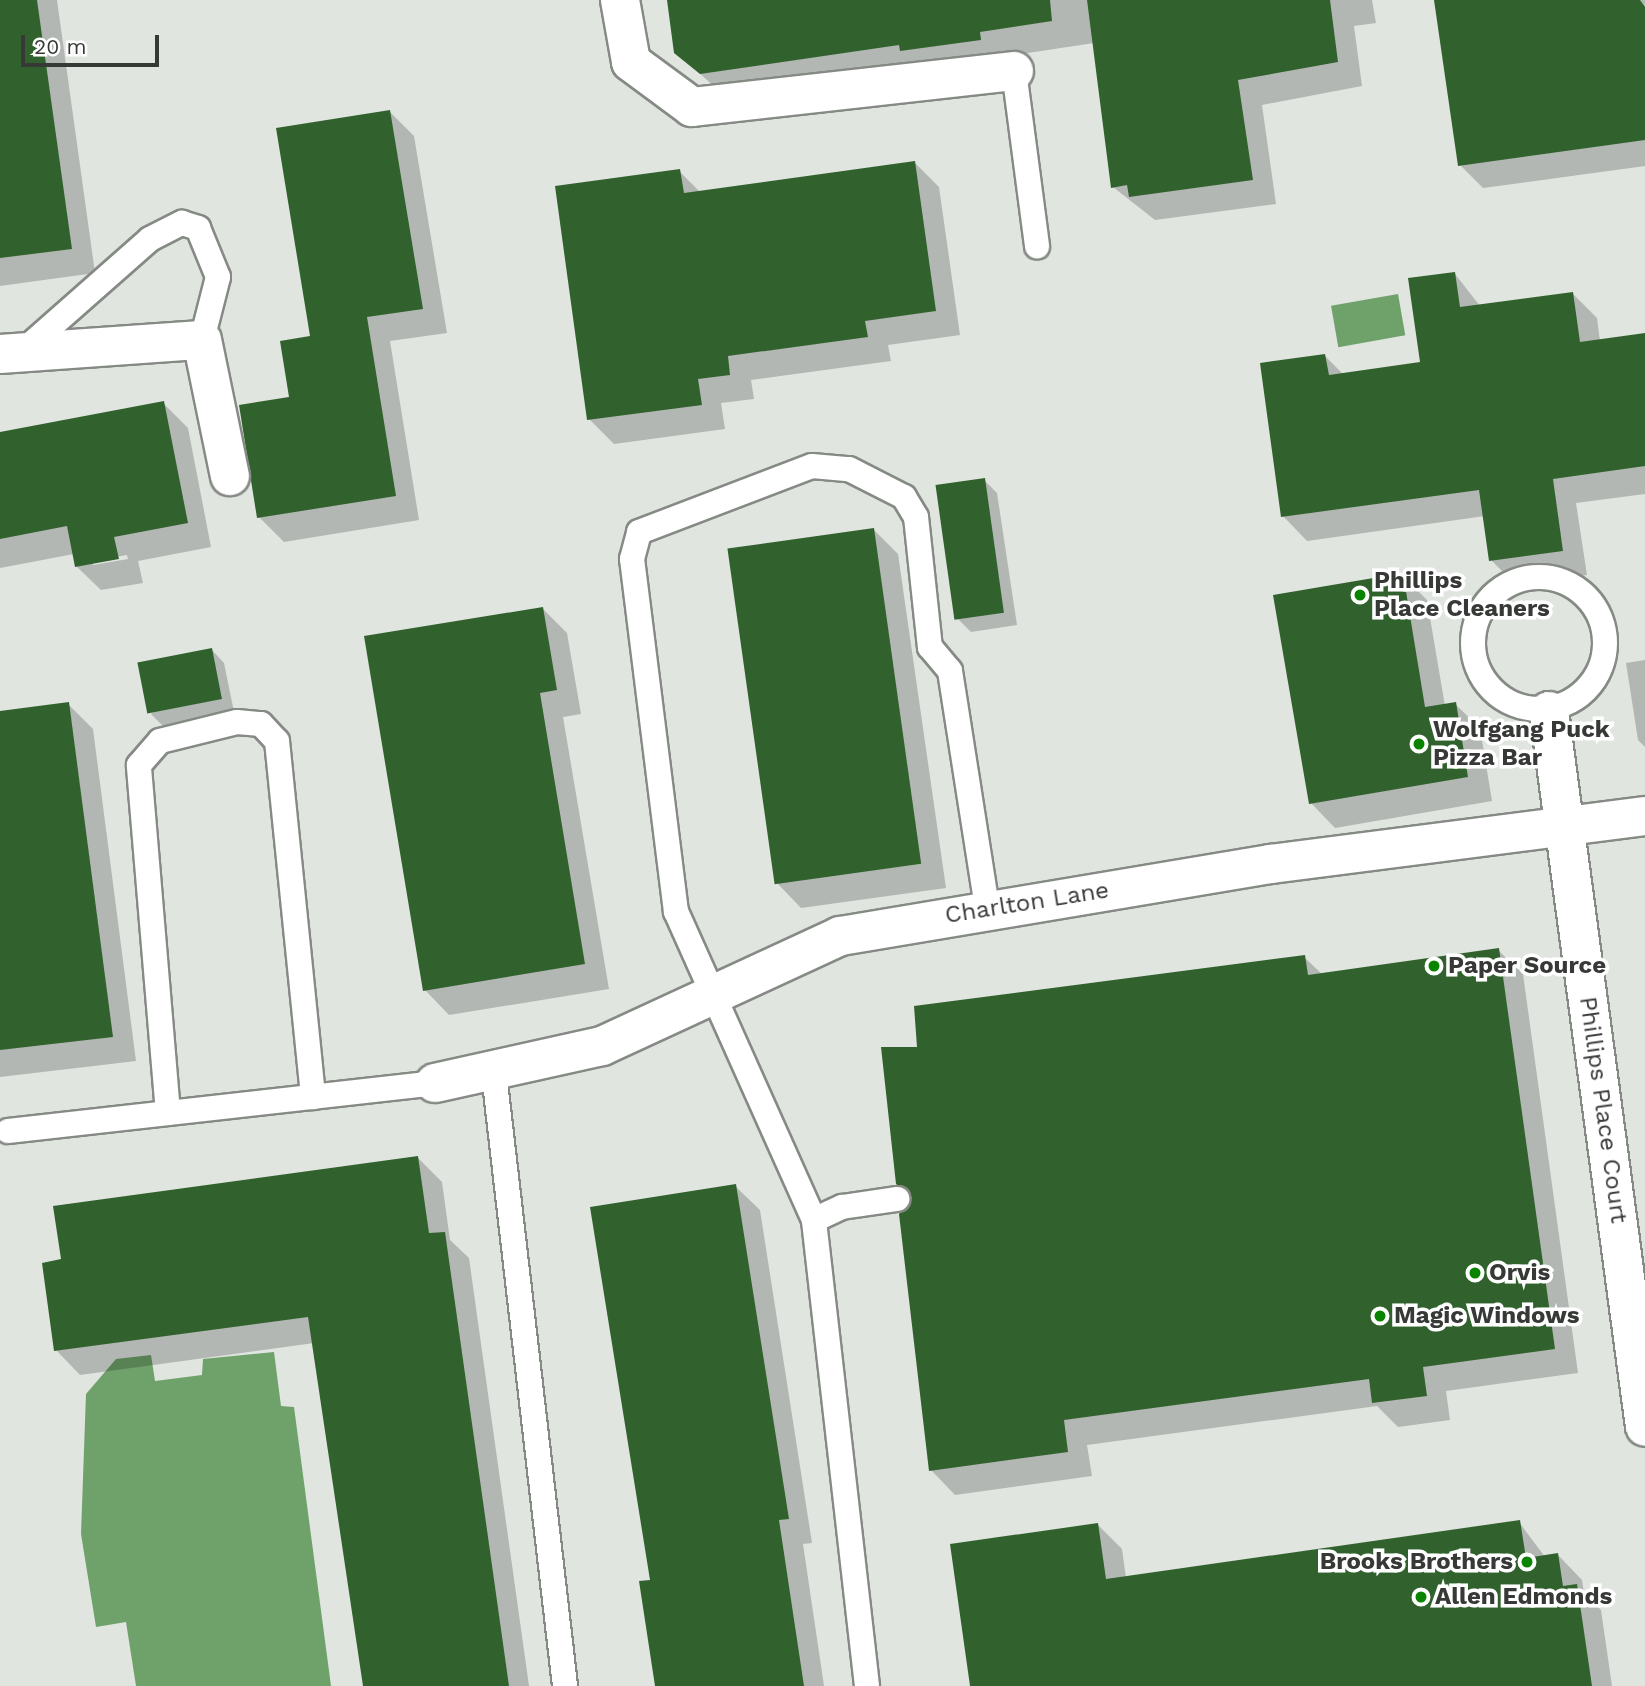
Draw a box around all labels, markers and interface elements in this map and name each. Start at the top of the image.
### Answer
scale bar [24,21,163,65]
text: 20 m [34,34,86,59]
place label: Phillips Place Cleaners [1374,567,1550,623]
marker: Phillips Place Cleaners [1352,587,1368,603]
place label: Wolfgang Puck Pizza Bar [1433,716,1610,772]
marker: Wolfgang Puck Pizza Bar [1411,736,1427,752]
street label: Charlton Lane [943,876,1111,930]
place label: Paper Source [1448,952,1606,980]
marker: Paper Source [1426,958,1442,974]
street label: Phillips Place Court [1573,995,1633,1225]
place label: Orvis [1489,1259,1550,1287]
marker: Orvis [1467,1265,1483,1281]
place label: Magic Windows [1394,1302,1580,1330]
marker: Magic Windows [1372,1308,1388,1324]
place label: Brooks Brothers [1320,1548,1513,1576]
marker: Brooks Brothers [1519,1554,1535,1570]
place label: Allen Edmonds [1435,1583,1612,1611]
marker: Allen Edmonds [1413,1589,1429,1605]

